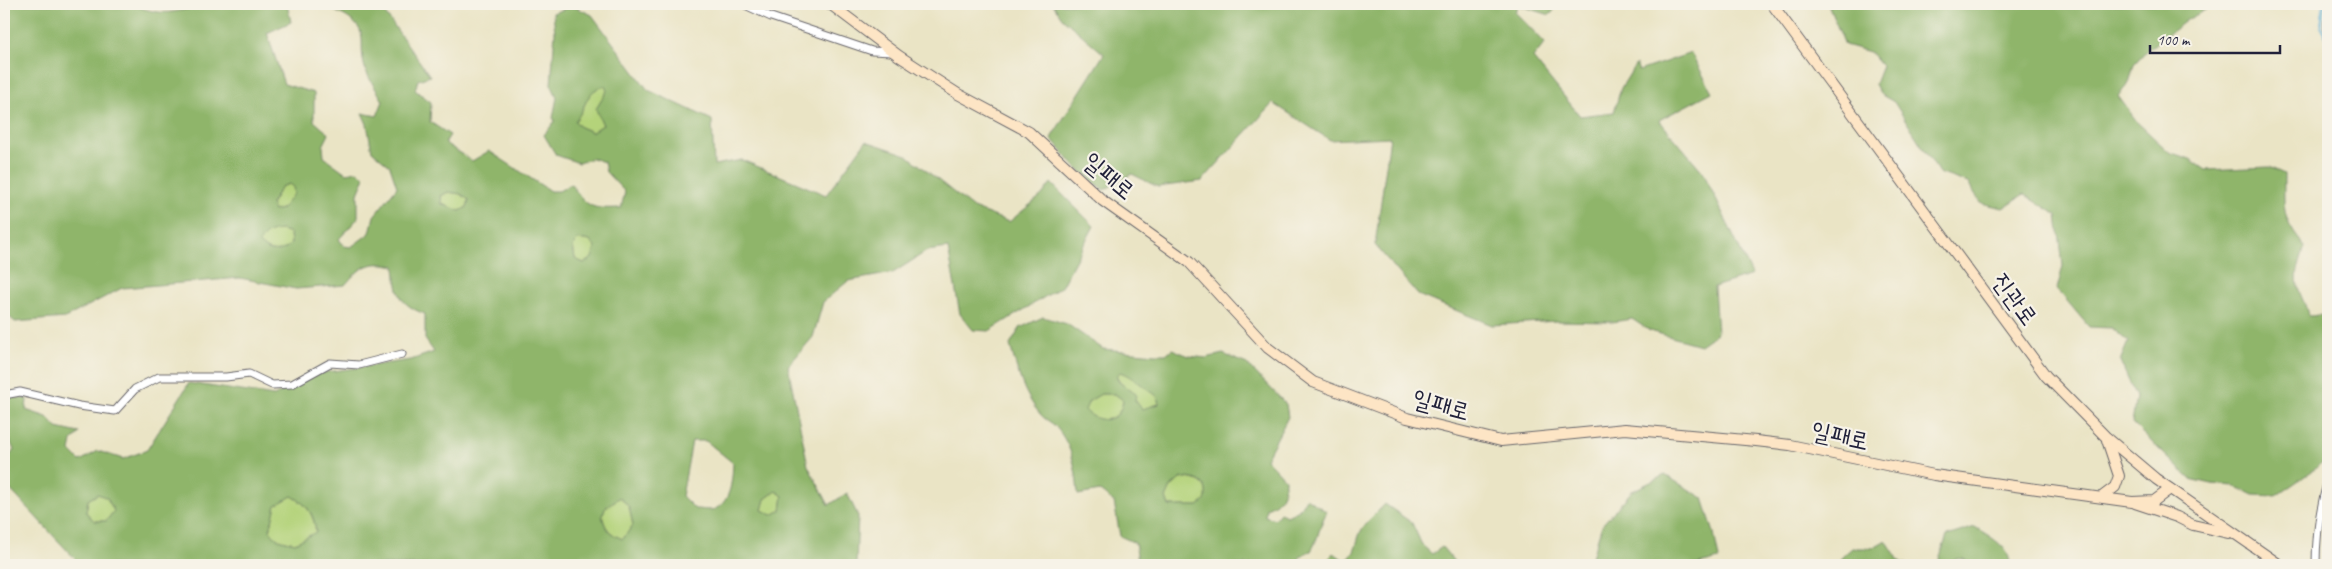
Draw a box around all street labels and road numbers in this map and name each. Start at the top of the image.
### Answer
street label: 일패로 [1077,146,1141,206]
street label: 진관로 [1986,267,2044,331]
street label: 일패로 [1409,383,1473,427]
street label: 일패로 [1809,415,1871,457]

